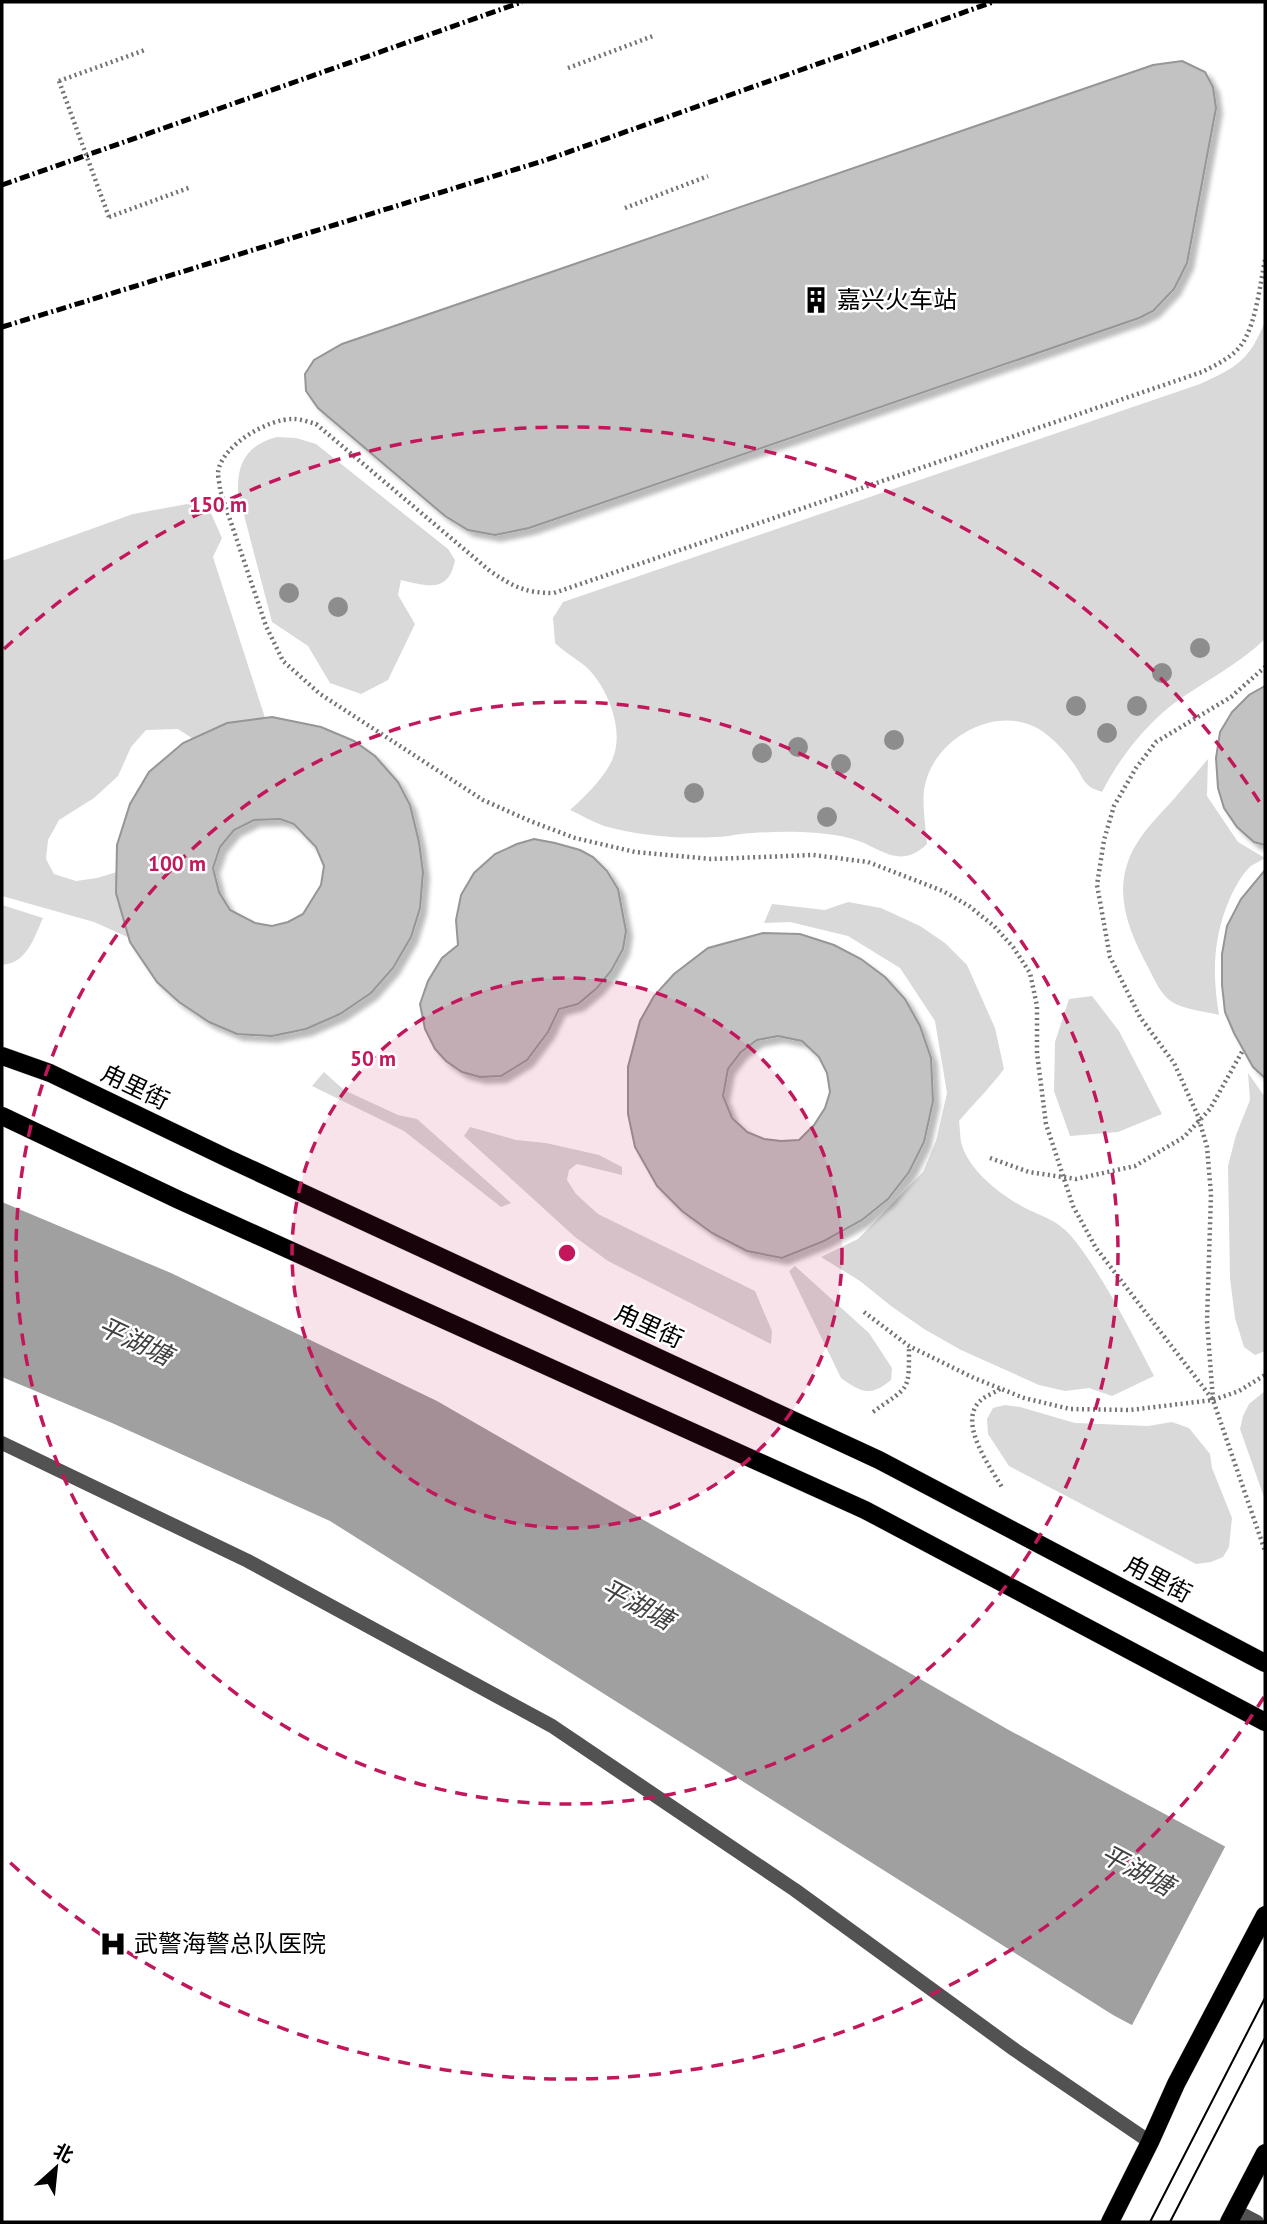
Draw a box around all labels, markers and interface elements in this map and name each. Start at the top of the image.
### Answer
place label: 嘉兴火车站 [837,284,957,315]
building icon: 嘉兴火车站 [801,285,831,315]
text: 150 m [189,491,247,518]
text: 100 m [148,850,206,877]
text: 50 m [350,1045,396,1072]
street label: 甪里街 [96,1057,174,1116]
centre of rings [555,1241,579,1265]
street label: 甪里街 [610,1296,688,1355]
water label: 平湖塘 [93,1309,181,1374]
street label: 甪里街 [1119,1548,1197,1609]
water label: 平湖塘 [595,1571,683,1638]
water label: 平湖塘 [1095,1837,1183,1904]
place label: 武警海警总队医院 [134,1928,326,1959]
hospital icon: 武警海警总队医院 [98,1929,128,1959]
north arrow [21,2133,91,2203]
text: 北 [50,2138,78,2168]

